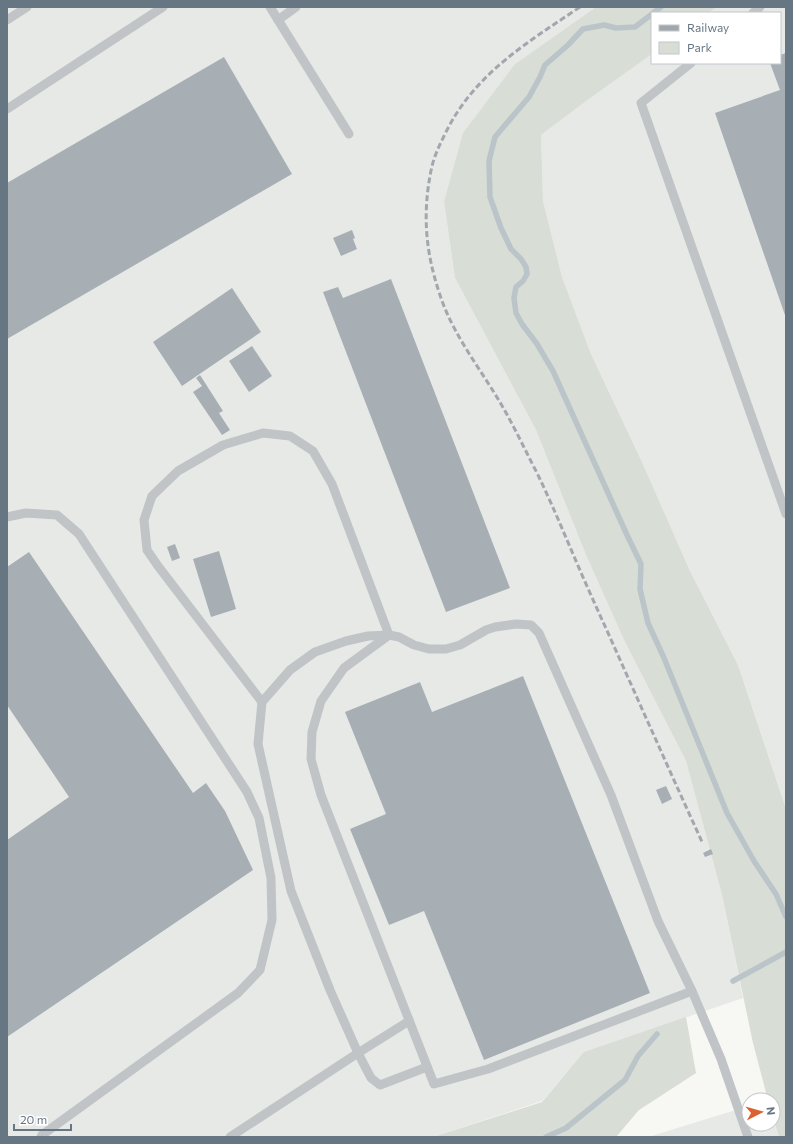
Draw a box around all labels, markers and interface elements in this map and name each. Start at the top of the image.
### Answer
legend [651,12,781,64]
text: Railway [687,20,729,34]
text: Park [687,40,713,54]
north arrow [741,1092,781,1132]
scale bar [14,1106,71,1132]
text: N [765,1106,778,1116]
text: 20 m [20,1112,47,1126]

